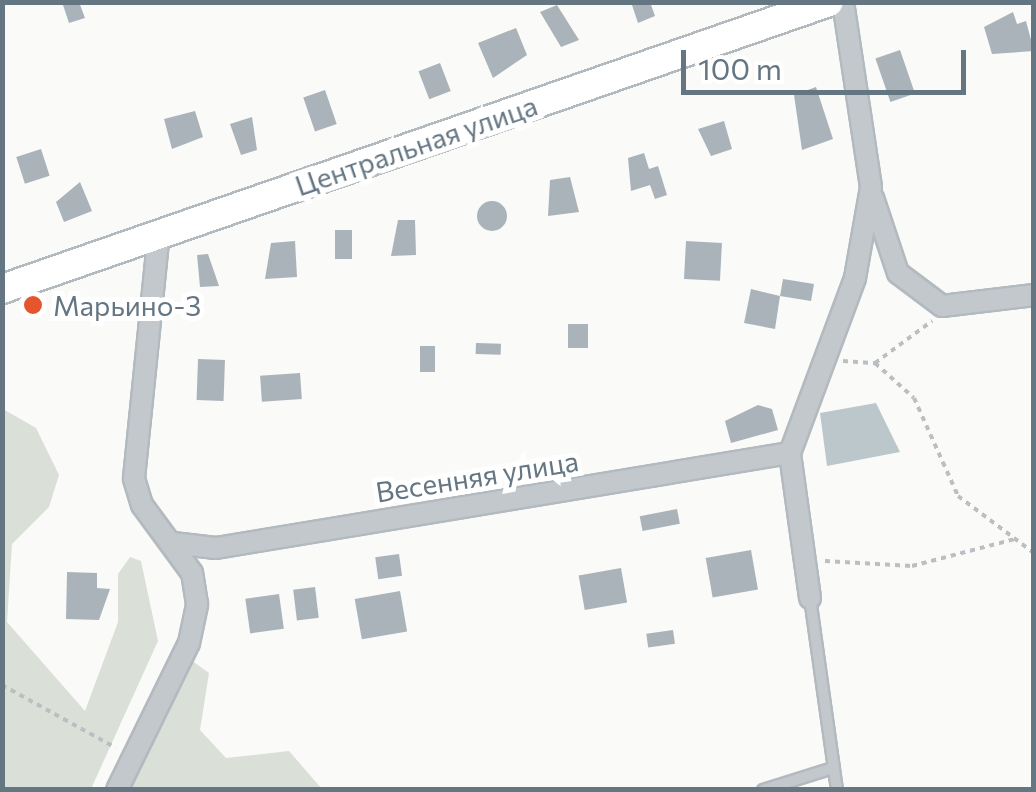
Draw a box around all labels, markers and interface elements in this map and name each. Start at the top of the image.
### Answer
scale bar [686,30,971,92]
text: 100 m [698,49,782,86]
street label: Центральная улица [291,88,541,202]
place label: Марьино-3 [53,288,201,322]
marker: Марьино-3 [22,294,44,316]
street label: Весенняя улица [373,443,581,509]

